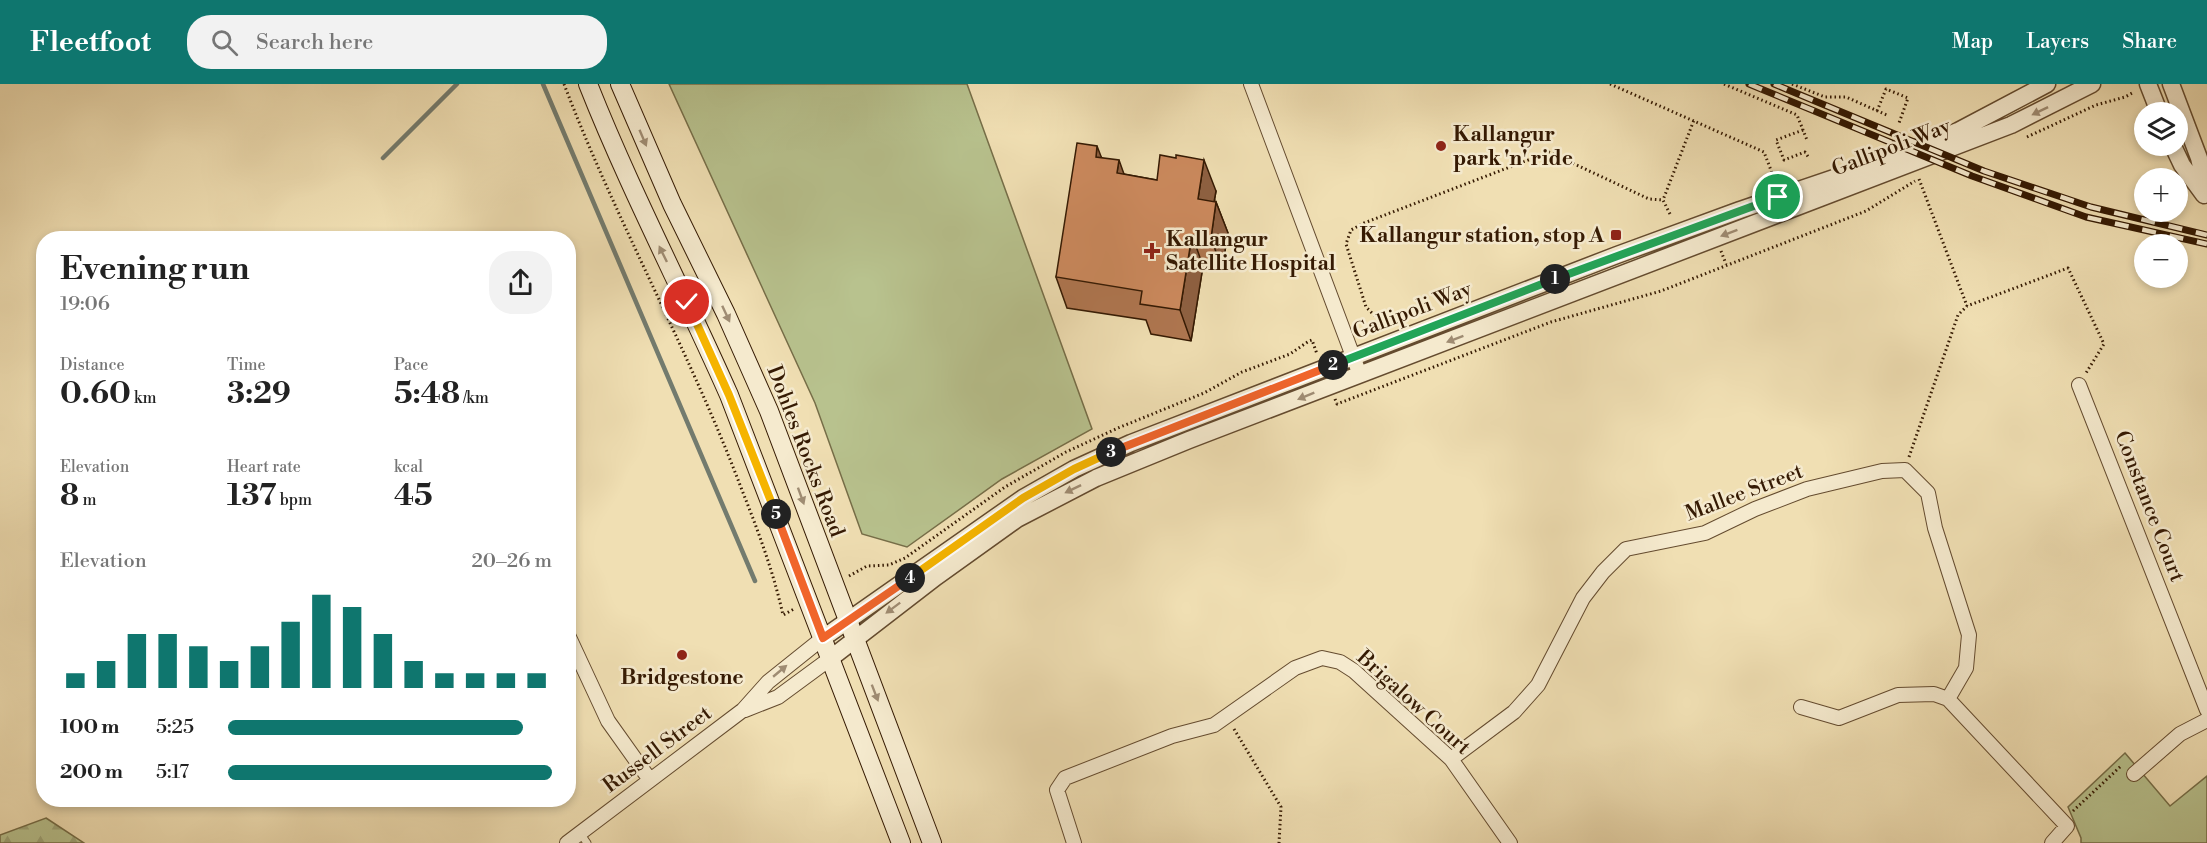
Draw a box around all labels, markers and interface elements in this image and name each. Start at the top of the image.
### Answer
search box [187,15,607,69]
text: Fleetfoot [30,25,151,60]
icon: search [208,26,241,59]
text: Search here [256,29,373,56]
text: Map [1952,29,1993,55]
text: Layers [2026,29,2089,55]
text: Share [2122,29,2177,55]
map controls [2134,102,2188,288]
button: layers [2134,102,2188,156]
one-way arrow [2032,107,2049,116]
street label: Gallipoli Way [1828,113,1955,183]
place label: Kallangur park 'n' ride [1453,122,1573,172]
one-way arrow [638,129,648,147]
marker: Kallangur park 'n' ride [1434,139,1448,153]
button: + [2134,168,2188,222]
pin [1752,171,1803,222]
icon: arrive [1761,180,1794,213]
place label: Kallangur station, stop A [1360,223,1605,249]
place label: Kallangur Satellite Hospital [1166,227,1336,277]
marker: Kallangur station, stop A [1609,228,1623,242]
one-way arrow [1720,229,1738,238]
button: − [2134,234,2188,288]
marker: Kallangur Satellite Hospital [1143,242,1161,260]
one-way arrow [659,246,668,263]
text: Evening run [60,249,249,290]
button: share [489,251,552,314]
pin: 1 [1540,264,1570,294]
text: 1 [1551,269,1559,289]
pin [661,276,712,327]
street label: Gallipoli Way [1349,276,1476,346]
icon: check [670,285,703,318]
text: 19:06 [60,292,110,317]
one-way arrow [721,306,730,323]
one-way arrow [1446,334,1464,344]
pin: 2 [1318,350,1348,380]
text: Distance [60,355,125,375]
text: Time [227,355,266,375]
text: Pace [394,355,428,375]
text: 2 [1328,355,1338,375]
street label: Dohles Rocks Road [760,362,850,541]
text: 0.60 [60,375,131,413]
text: 3:29 [227,375,291,413]
text: 5:48 [394,375,460,413]
text: km [131,388,156,408]
text: /km [460,388,489,408]
one-way arrow [1297,392,1315,401]
street label: Constance Court [2108,427,2190,586]
pin: 3 [1096,437,1126,467]
text: 3 [1106,442,1116,462]
text: Elevation [60,457,129,477]
text: Heart rate [227,457,301,477]
text: kcal [394,457,423,477]
street label: Mallee Street [1682,458,1808,527]
text: 8 [60,477,79,515]
text: 137 [227,477,276,515]
text: 45 [394,477,433,515]
one-way arrow [1064,485,1081,494]
one-way arrow [796,488,806,506]
text: m [79,490,96,510]
text: bpm [276,490,312,510]
pin: 5 [761,499,791,529]
text: 5 [771,504,781,524]
text: Elevation [60,549,147,574]
text: 20–26 m [471,549,552,574]
pin: 4 [895,563,925,593]
text: 4 [905,568,915,588]
one-way arrow [886,602,901,614]
street label: Brigalow Court [1350,644,1476,761]
marker: Bridgestone [675,648,689,662]
place label: Bridgestone [620,665,744,691]
one-way arrow [773,665,788,678]
one-way arrow [871,684,880,702]
street label: Russell Street [598,700,717,799]
text: 100 m [60,715,119,740]
text: 5:25 [156,715,194,740]
text: 200 m [60,760,123,785]
text: 5:17 [156,760,189,785]

